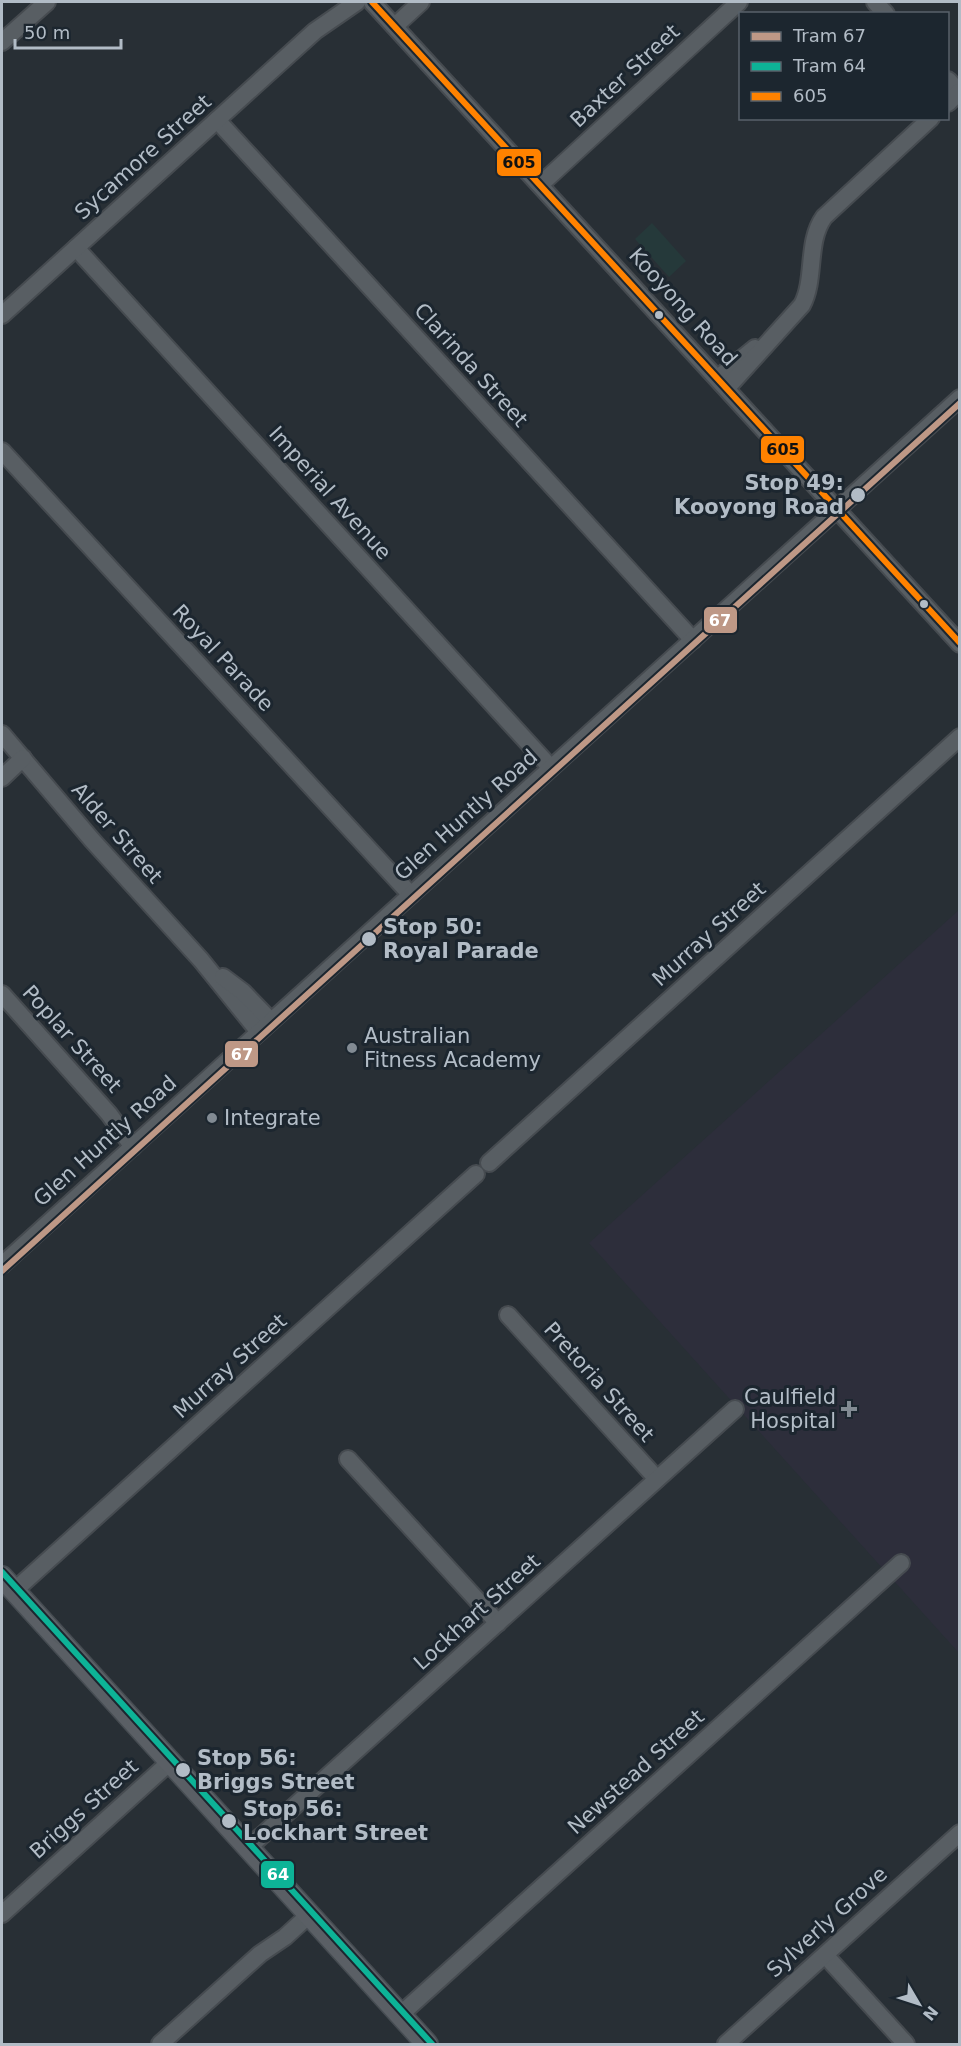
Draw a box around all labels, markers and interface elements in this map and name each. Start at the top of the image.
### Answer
scale bar [15,12,122,50]
legend [739,12,949,120]
street label: Baxter Street [566,19,684,133]
text: 50 m [24,22,70,43]
text: Tram 67 [792,25,866,46]
text: Tram 64 [792,55,866,76]
text: 605 [793,85,827,106]
street label: Sycamore Street [70,90,216,224]
line badge: 605 [496,148,542,177]
text: 605 [502,153,536,172]
street label: Kooyong Road [624,243,742,371]
street label: Clarinda Street [409,298,533,432]
unlabelled marker [653,309,665,321]
street label: Imperial Avenue [264,422,396,564]
line badge: 605 [760,435,805,464]
text: 605 [766,440,800,459]
place label: Stop 49: Kooyong Road [674,471,844,519]
marker: Stop 49: Kooyong Road [849,486,867,504]
unlabelled marker [918,598,930,610]
street label: Royal Parade [168,600,278,716]
line badge: 67 [703,606,738,634]
text: 67 [709,611,731,630]
street label: Glen Huntly Road [390,745,542,885]
street label: Alder Street [67,778,167,888]
street label: Murray Street [647,877,771,991]
place label: Stop 50: Royal Parade [383,915,539,963]
marker: Stop 50: Royal Parade [360,930,378,948]
street label: Poplar Street [18,980,126,1098]
place label: Australian Fitness Academy [364,1024,541,1072]
line badge: 67 [224,1040,259,1068]
marker: Australian Fitness Academy [345,1041,359,1055]
text: 67 [231,1045,253,1064]
street label: Glen Huntly Road [29,1071,181,1211]
place label: Integrate [224,1106,321,1130]
marker: Integrate [205,1111,219,1125]
street label: Murray Street [168,1309,292,1423]
street label: Pretoria Street [539,1317,659,1447]
place label: Caulfield Hospital [744,1385,836,1433]
marker: Caulfield Hospital [840,1400,858,1418]
street label: Lockhart Street [409,1549,545,1675]
street label: Newstead Street [563,1705,709,1839]
place label: Stop 56: Briggs Street [197,1746,354,1794]
street label: Briggs Street [25,1754,143,1864]
marker: Stop 56: Briggs Street [174,1761,192,1779]
place label: Stop 56: Lockhart Street [243,1797,428,1845]
marker: Stop 56: Lockhart Street [220,1812,238,1830]
line badge: 64 [260,1860,295,1889]
street label: Sylverly Grove [762,1862,892,1982]
text: 64 [267,1865,289,1884]
north arrow [889,1974,949,2034]
text: N [919,2002,942,2024]

